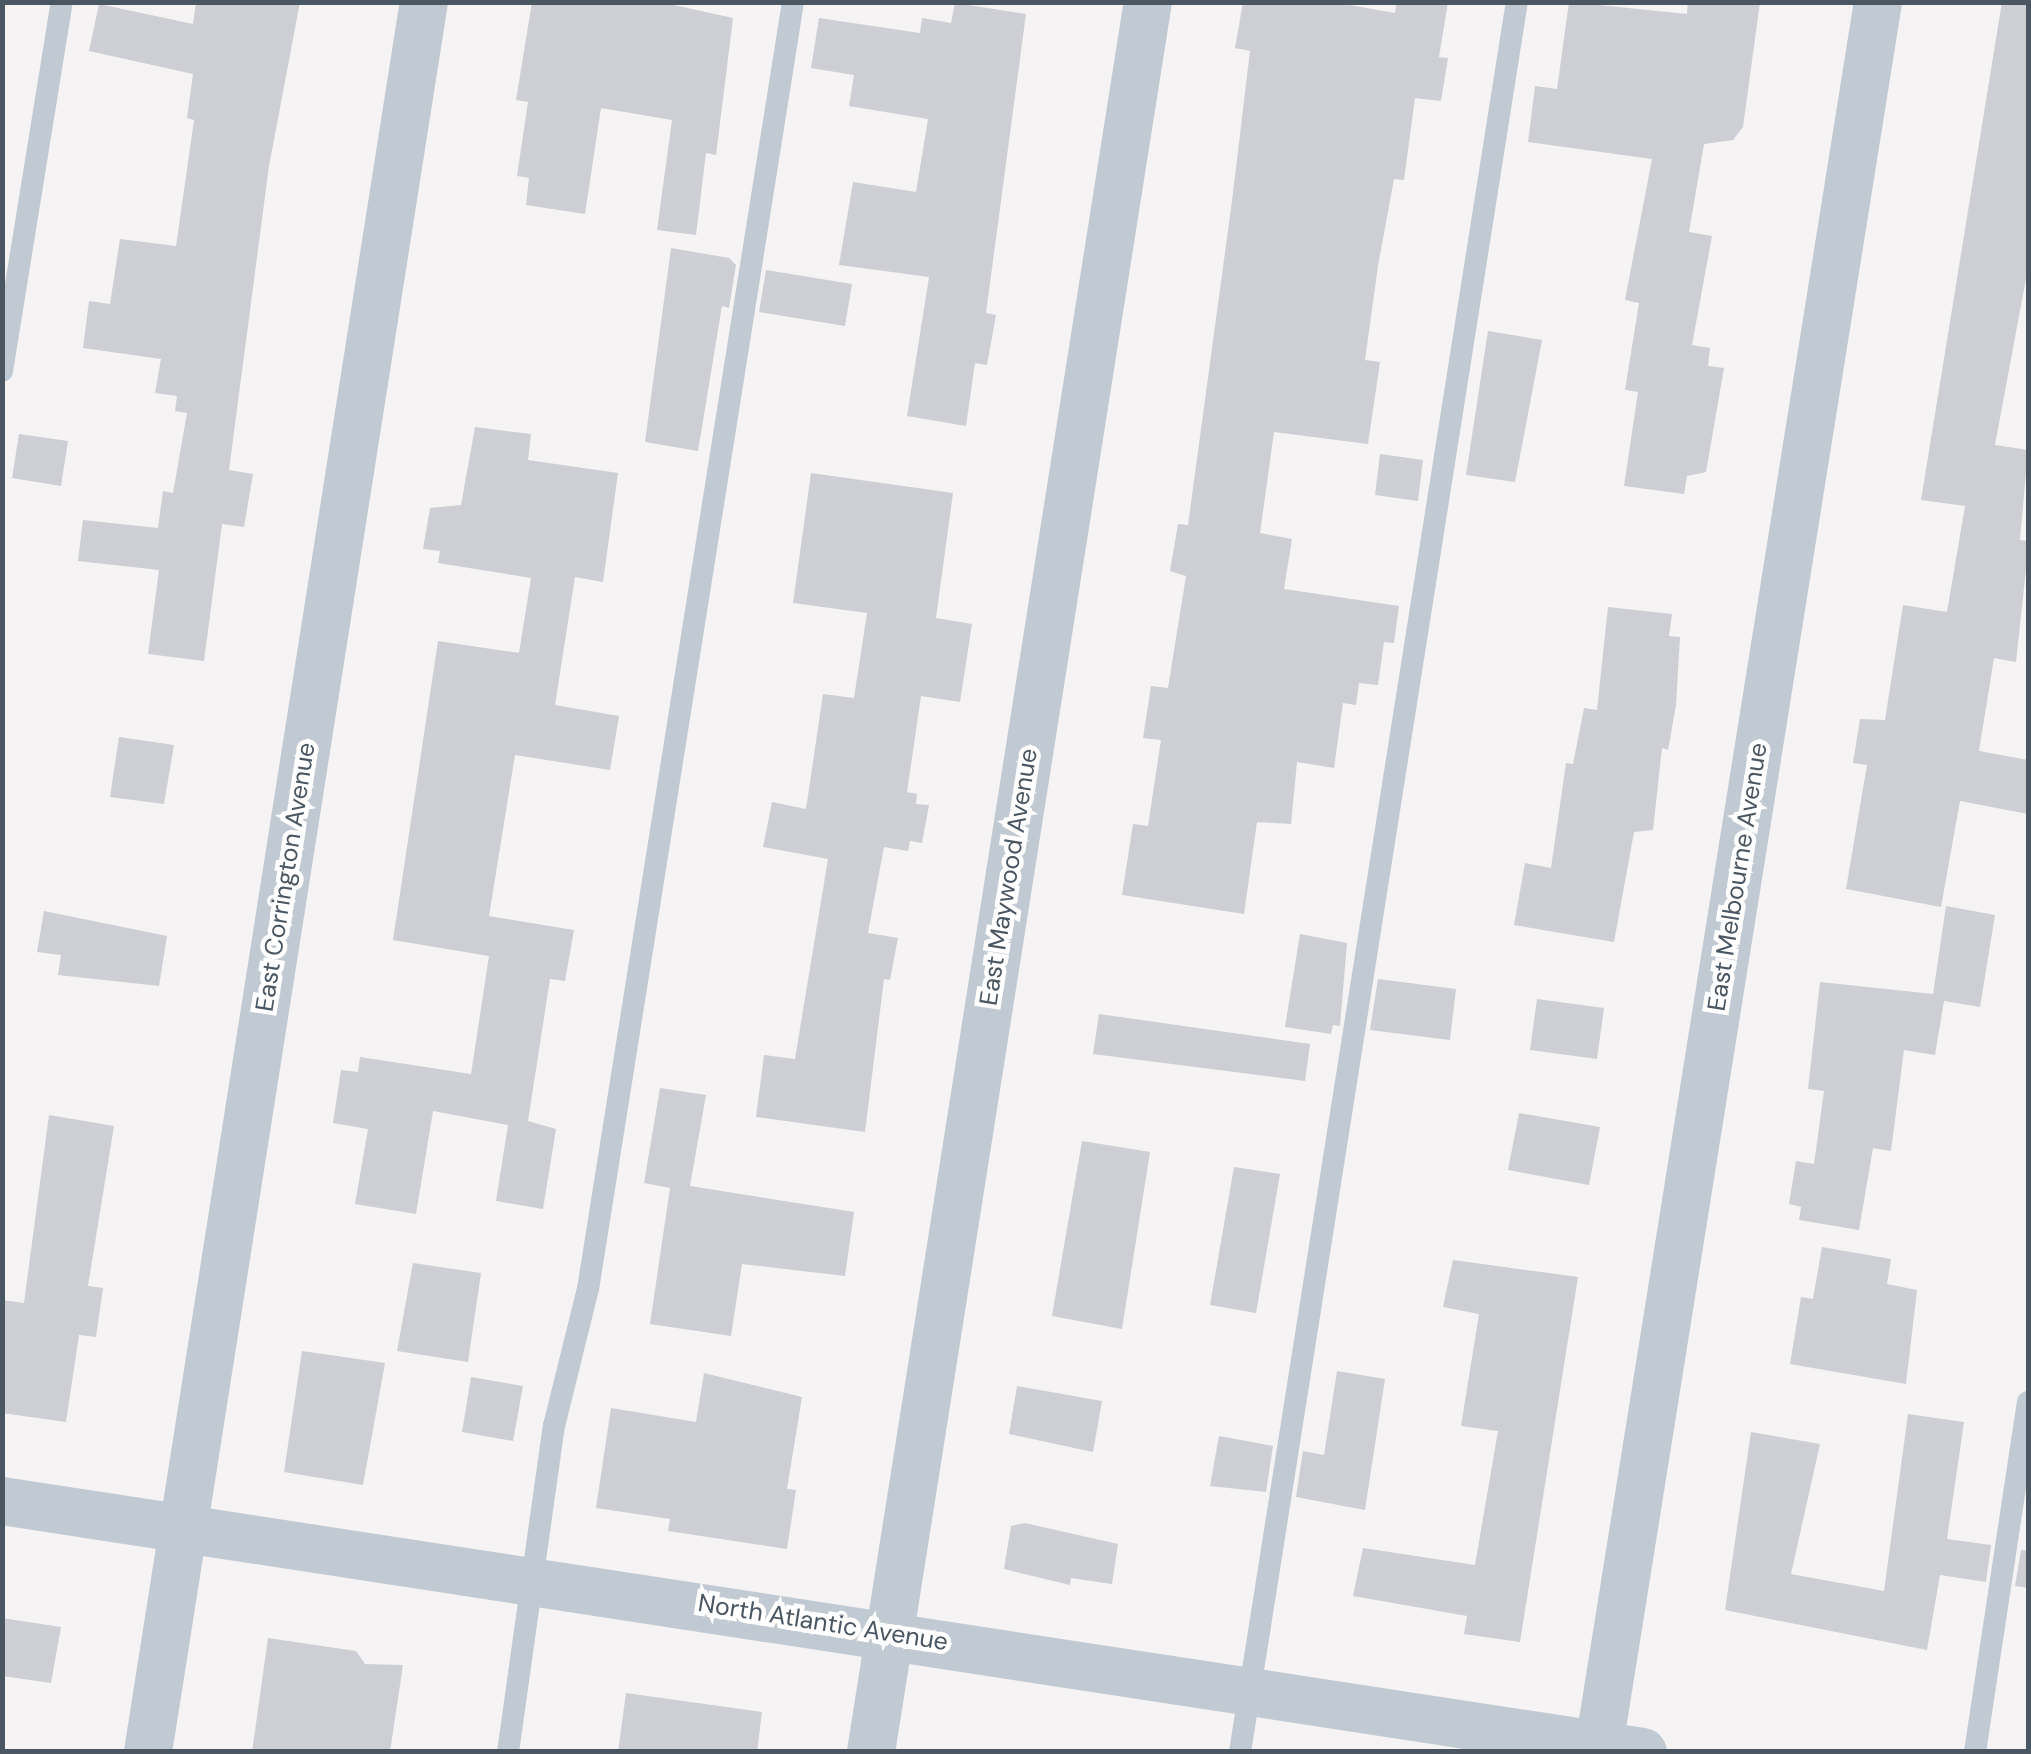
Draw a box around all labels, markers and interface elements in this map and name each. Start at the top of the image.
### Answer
street label: East Corrington Avenue [250,740,322,1014]
street label: East Melbourne Avenue [1702,741,1774,1013]
street label: East Maywood Avenue [974,746,1044,1008]
street label: North Atlantic Avenue [696,1588,950,1658]

